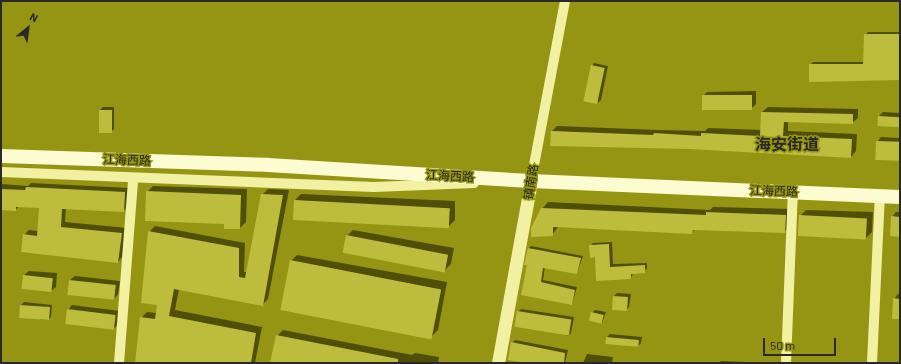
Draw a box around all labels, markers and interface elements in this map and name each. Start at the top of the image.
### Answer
north arrow [8,8,48,48]
text: N [28,10,40,25]
district label: 海安街道 [755,134,819,154]
street label: 江海西路 [103,152,151,168]
street label: 镇南路 [521,163,541,201]
street label: 江海西路 [426,168,474,184]
street label: 江海西路 [750,183,798,199]
scale bar [765,330,838,356]
text: 50 m [770,338,795,352]

